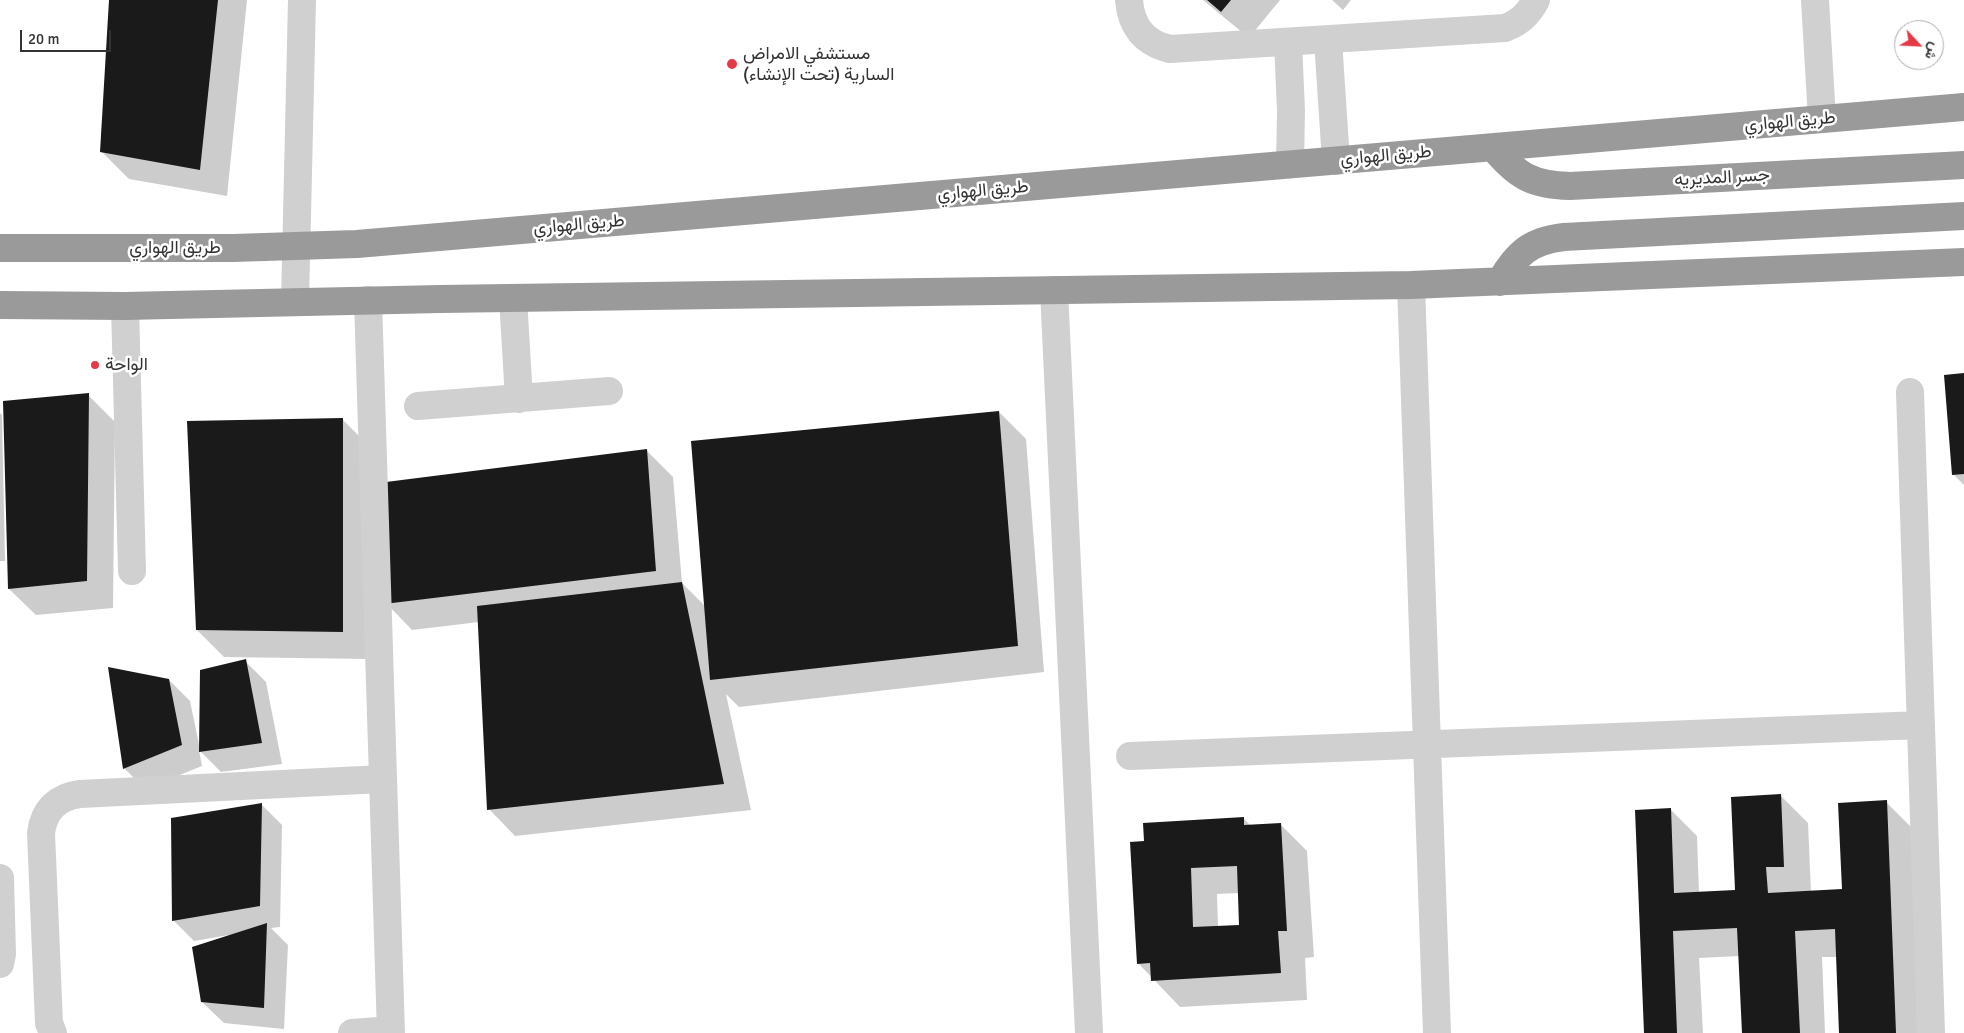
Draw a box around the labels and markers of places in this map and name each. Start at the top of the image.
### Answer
place label: مستشفي الامراض السارية (تحت الإنشاء) [743,43,894,86]
marker: مستشفي الامراض السارية (تحت الإنشاء) [725,57,739,71]
place label: الواحة [105,354,148,376]
marker: الواحة [89,359,101,371]

